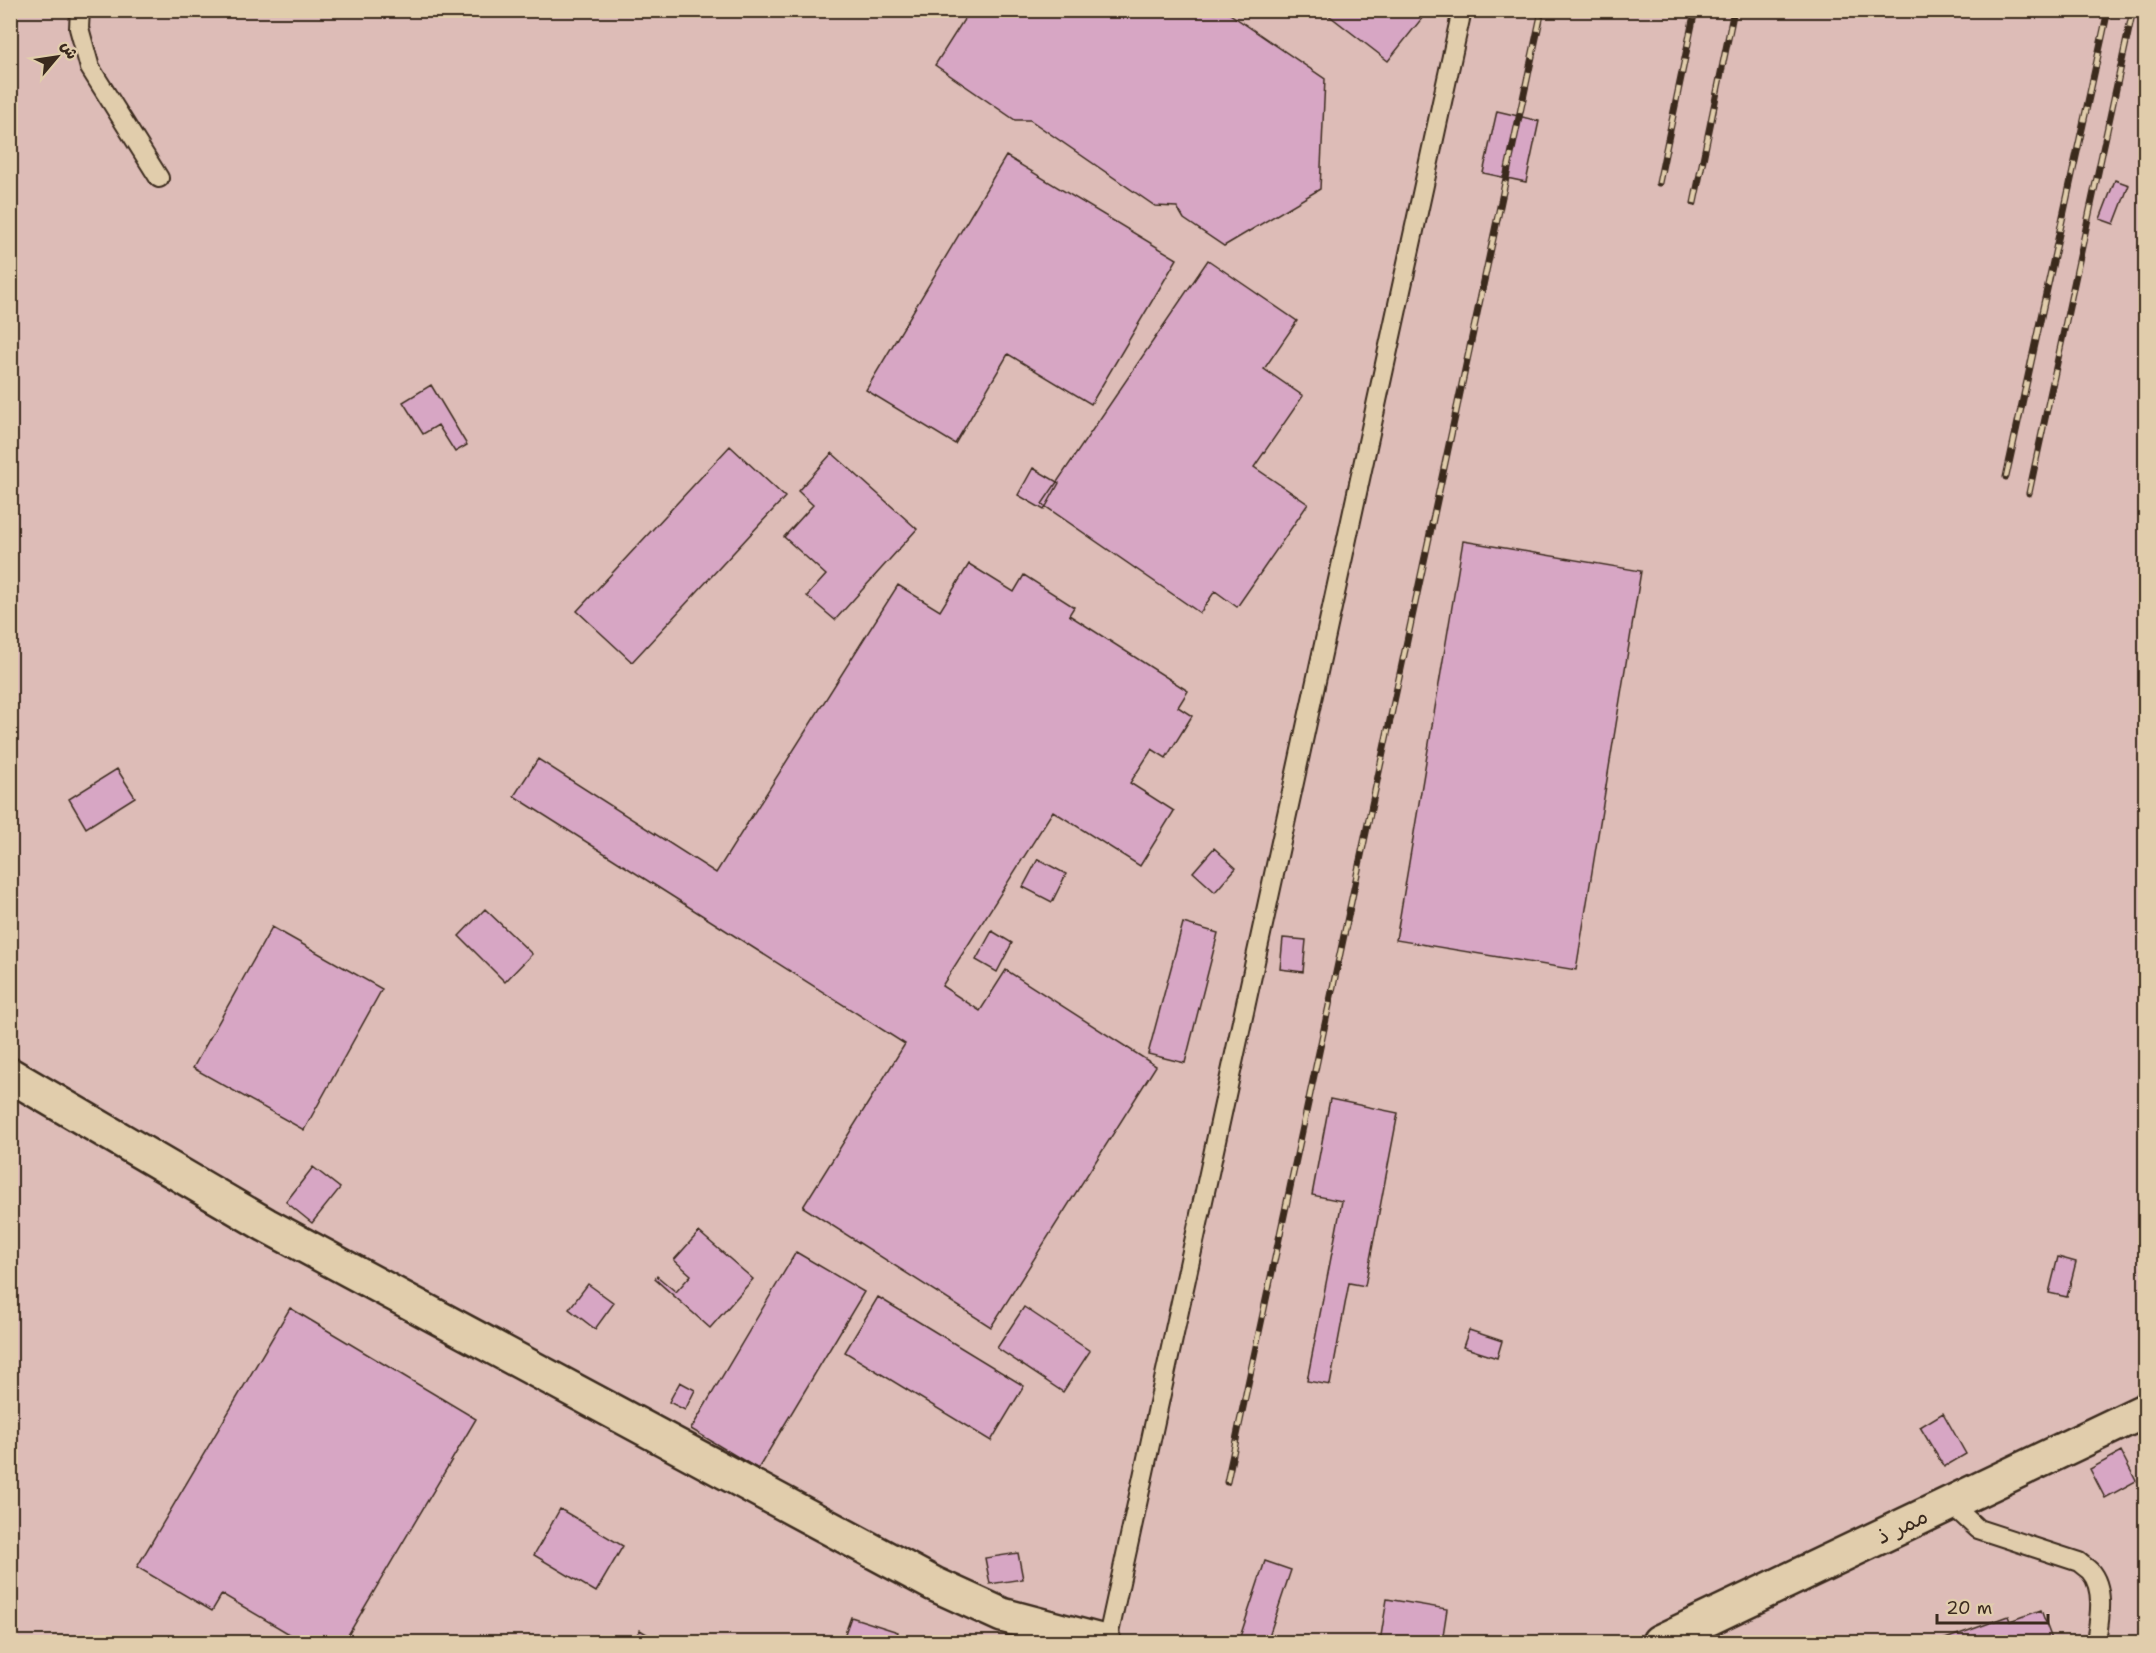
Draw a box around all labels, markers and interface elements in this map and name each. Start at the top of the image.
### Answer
north arrow [27,27,87,87]
text: ش [56,37,83,63]
street label: ممر ذ [1871,1501,1933,1551]
scale bar [1937,1587,2048,1625]
text: 20 m [1946,1596,1992,1620]

